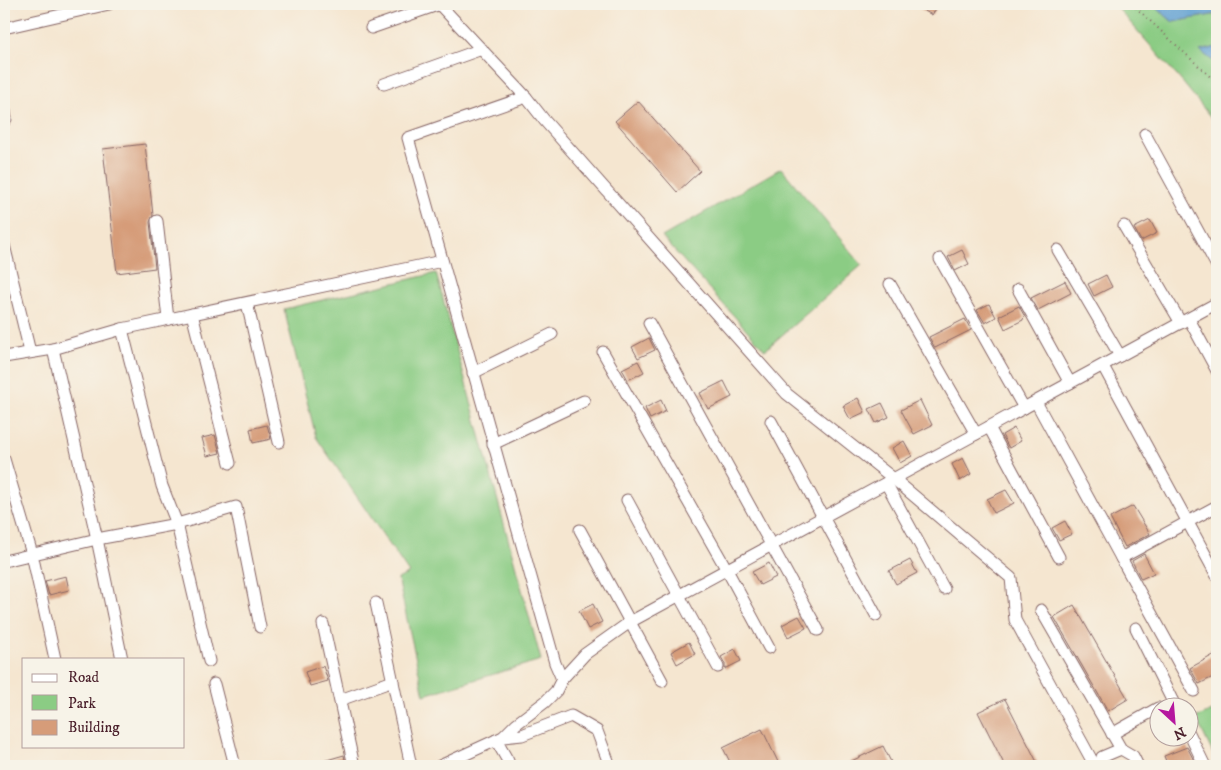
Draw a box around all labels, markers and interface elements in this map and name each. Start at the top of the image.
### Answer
legend [22,658,185,748]
text: Road [68,668,100,687]
text: Park [68,694,97,713]
north arrow [1148,698,1198,748]
text: Building [68,718,120,737]
text: N [1170,722,1188,744]

